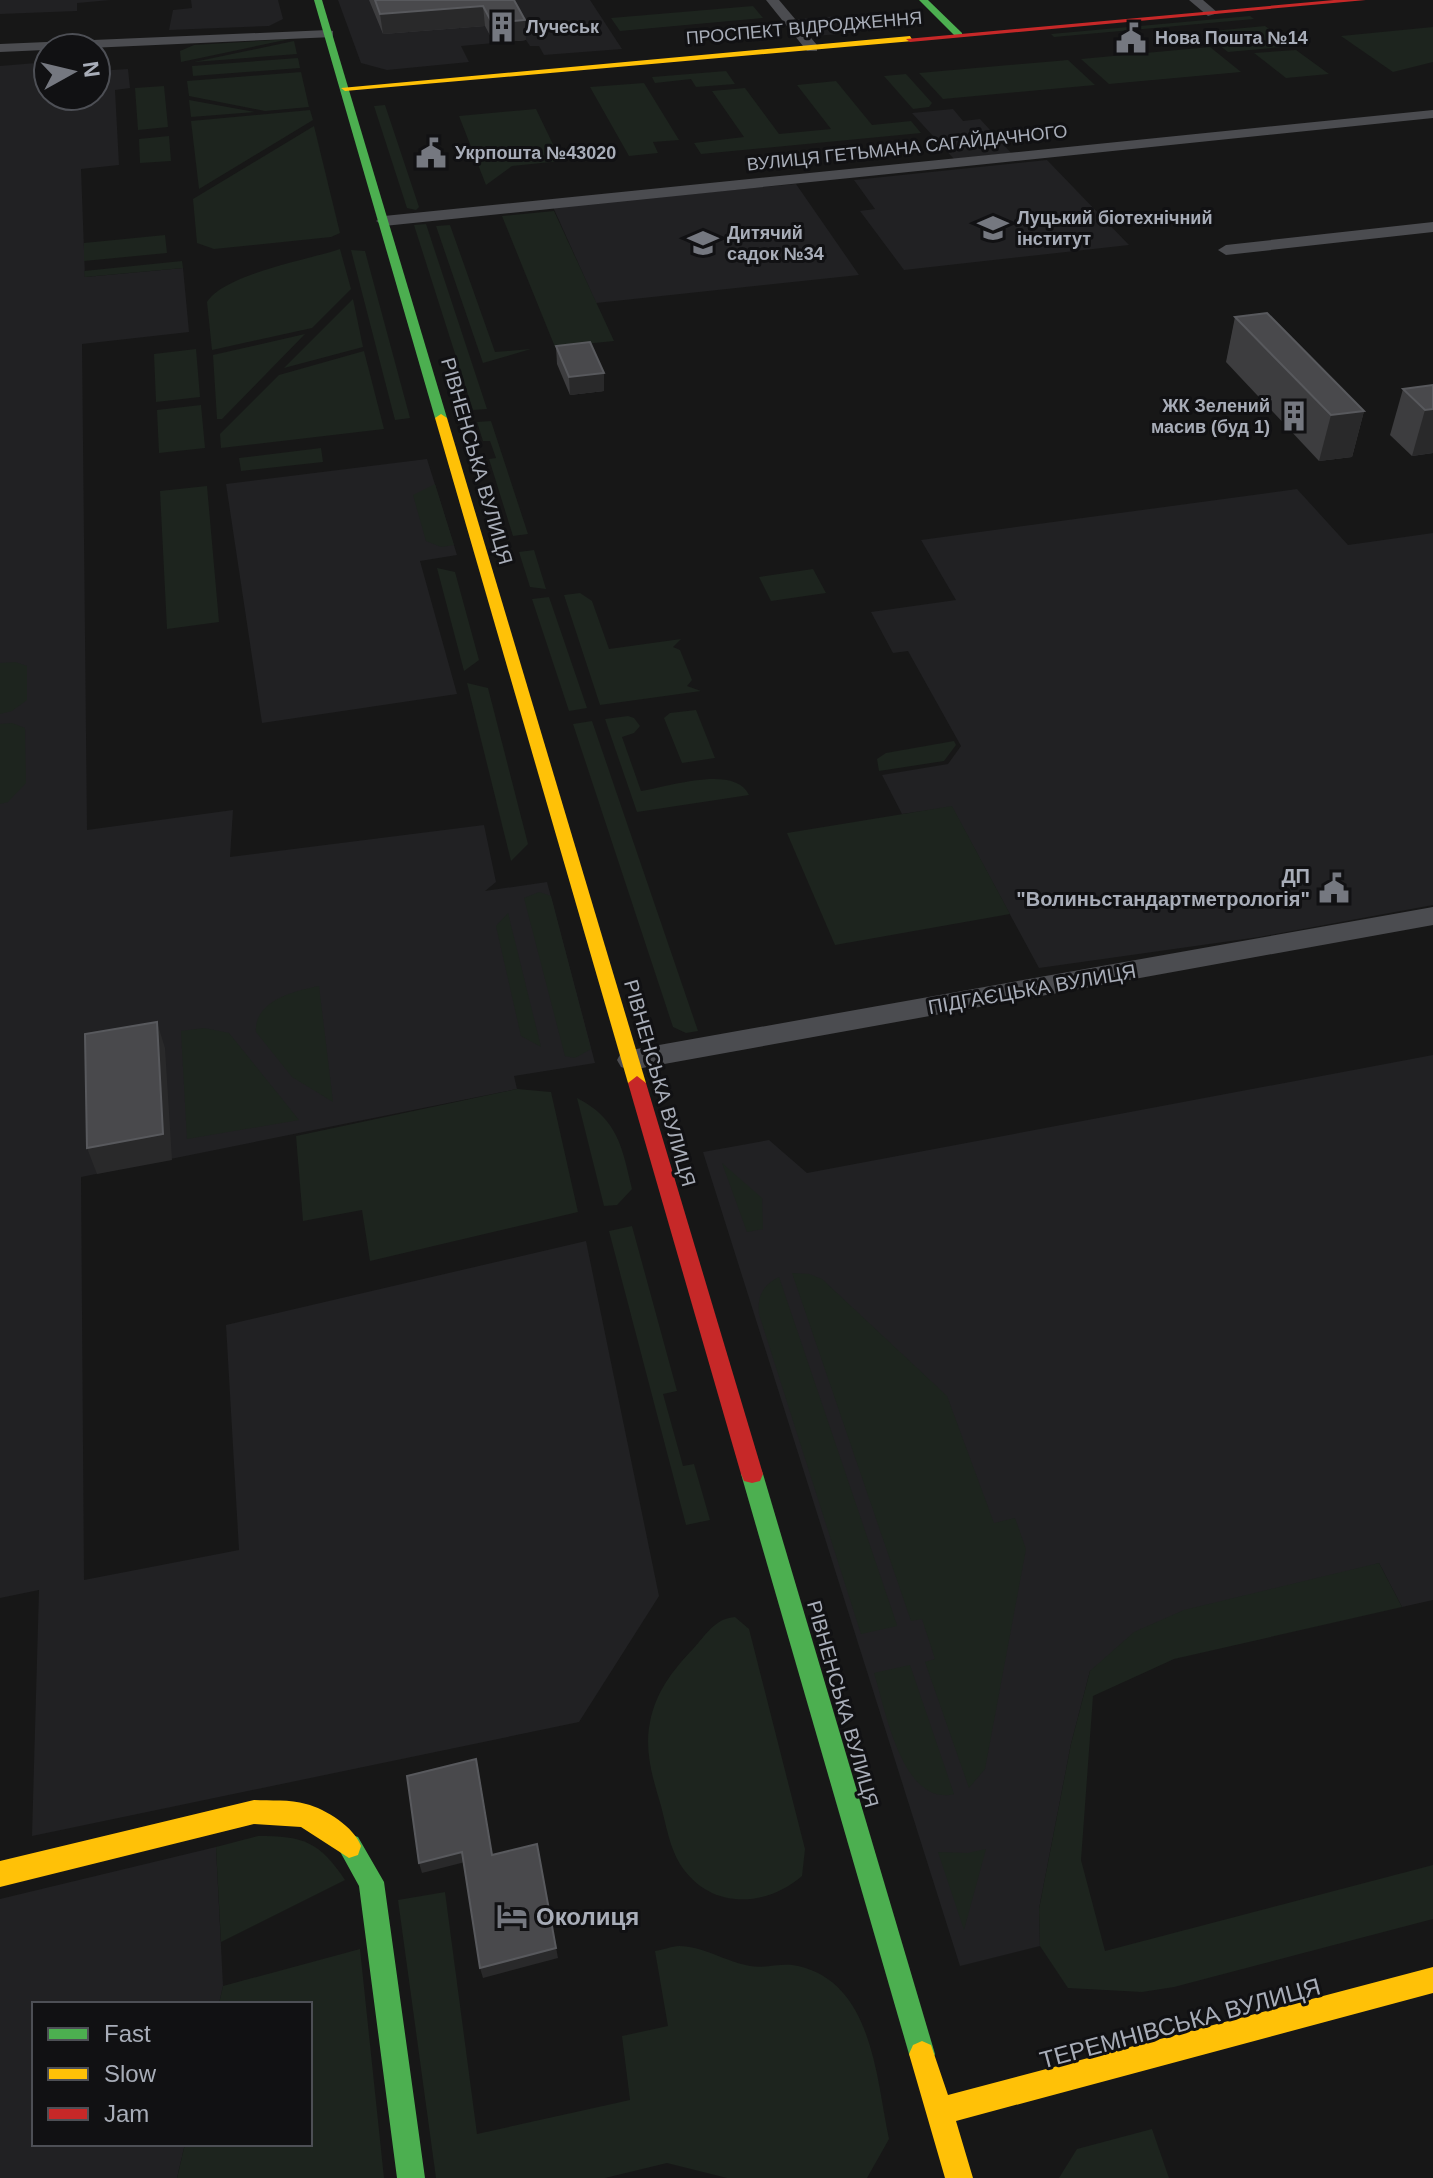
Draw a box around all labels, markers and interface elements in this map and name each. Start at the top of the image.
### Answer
street label: ПРОСПЕКТ ВІДРОДЖЕННЯ [685,8,923,48]
building icon: Лучеськ [485,10,519,44]
place label: Лучеськ [526,17,600,37]
public building icon: Нова Пошта №14 [1114,21,1148,55]
place label: Нова Пошта №14 [1155,28,1308,48]
north arrow [32,32,112,112]
text: N [78,60,105,79]
street label: ВУЛИЦЯ ГЕТЬМАНА САГАЙДАЧНОГО [746,120,1068,175]
public building icon: Укрпошта №43020 [414,136,448,170]
place label: Укрпошта №43020 [455,143,616,163]
place label: Луцький біотехнічний інститут [1017,208,1213,249]
school or university icon: Луцький біотехнічний інститут [976,211,1010,245]
place label: Дитячий садок №34 [727,223,824,264]
school or university icon: Дитячий садок №34 [686,226,720,260]
street label: РІВНЕНСЬКА ВУЛИЦЯ [437,355,517,567]
place label: ЖК Зелений масив (буд 1) [1151,396,1270,437]
building icon: ЖК Зелений масив (буд 1) [1277,399,1311,433]
place label: ДП "Волиньстандартметрологія" [1016,865,1310,910]
public building icon: ДП "Волиньстандартметрологія" [1317,871,1351,905]
street label: ПІДГАЄЦЬКА ВУЛИЦЯ [926,960,1138,1018]
street label: РІВНЕНСЬКА ВУЛИЦЯ [620,977,700,1189]
street label: РІВНЕНСЬКА ВУЛИЦЯ [803,1598,883,1810]
hotel icon: Околиця [495,1899,529,1933]
place label: Околиця [536,1903,639,1930]
street label: ТЕРЕМНІВСЬКА ВУЛИЦЯ [1037,1973,1323,2073]
legend [32,2002,312,2146]
text: Fast [104,2020,151,2047]
text: Slow [104,2060,157,2087]
text: Jam [104,2100,149,2127]

